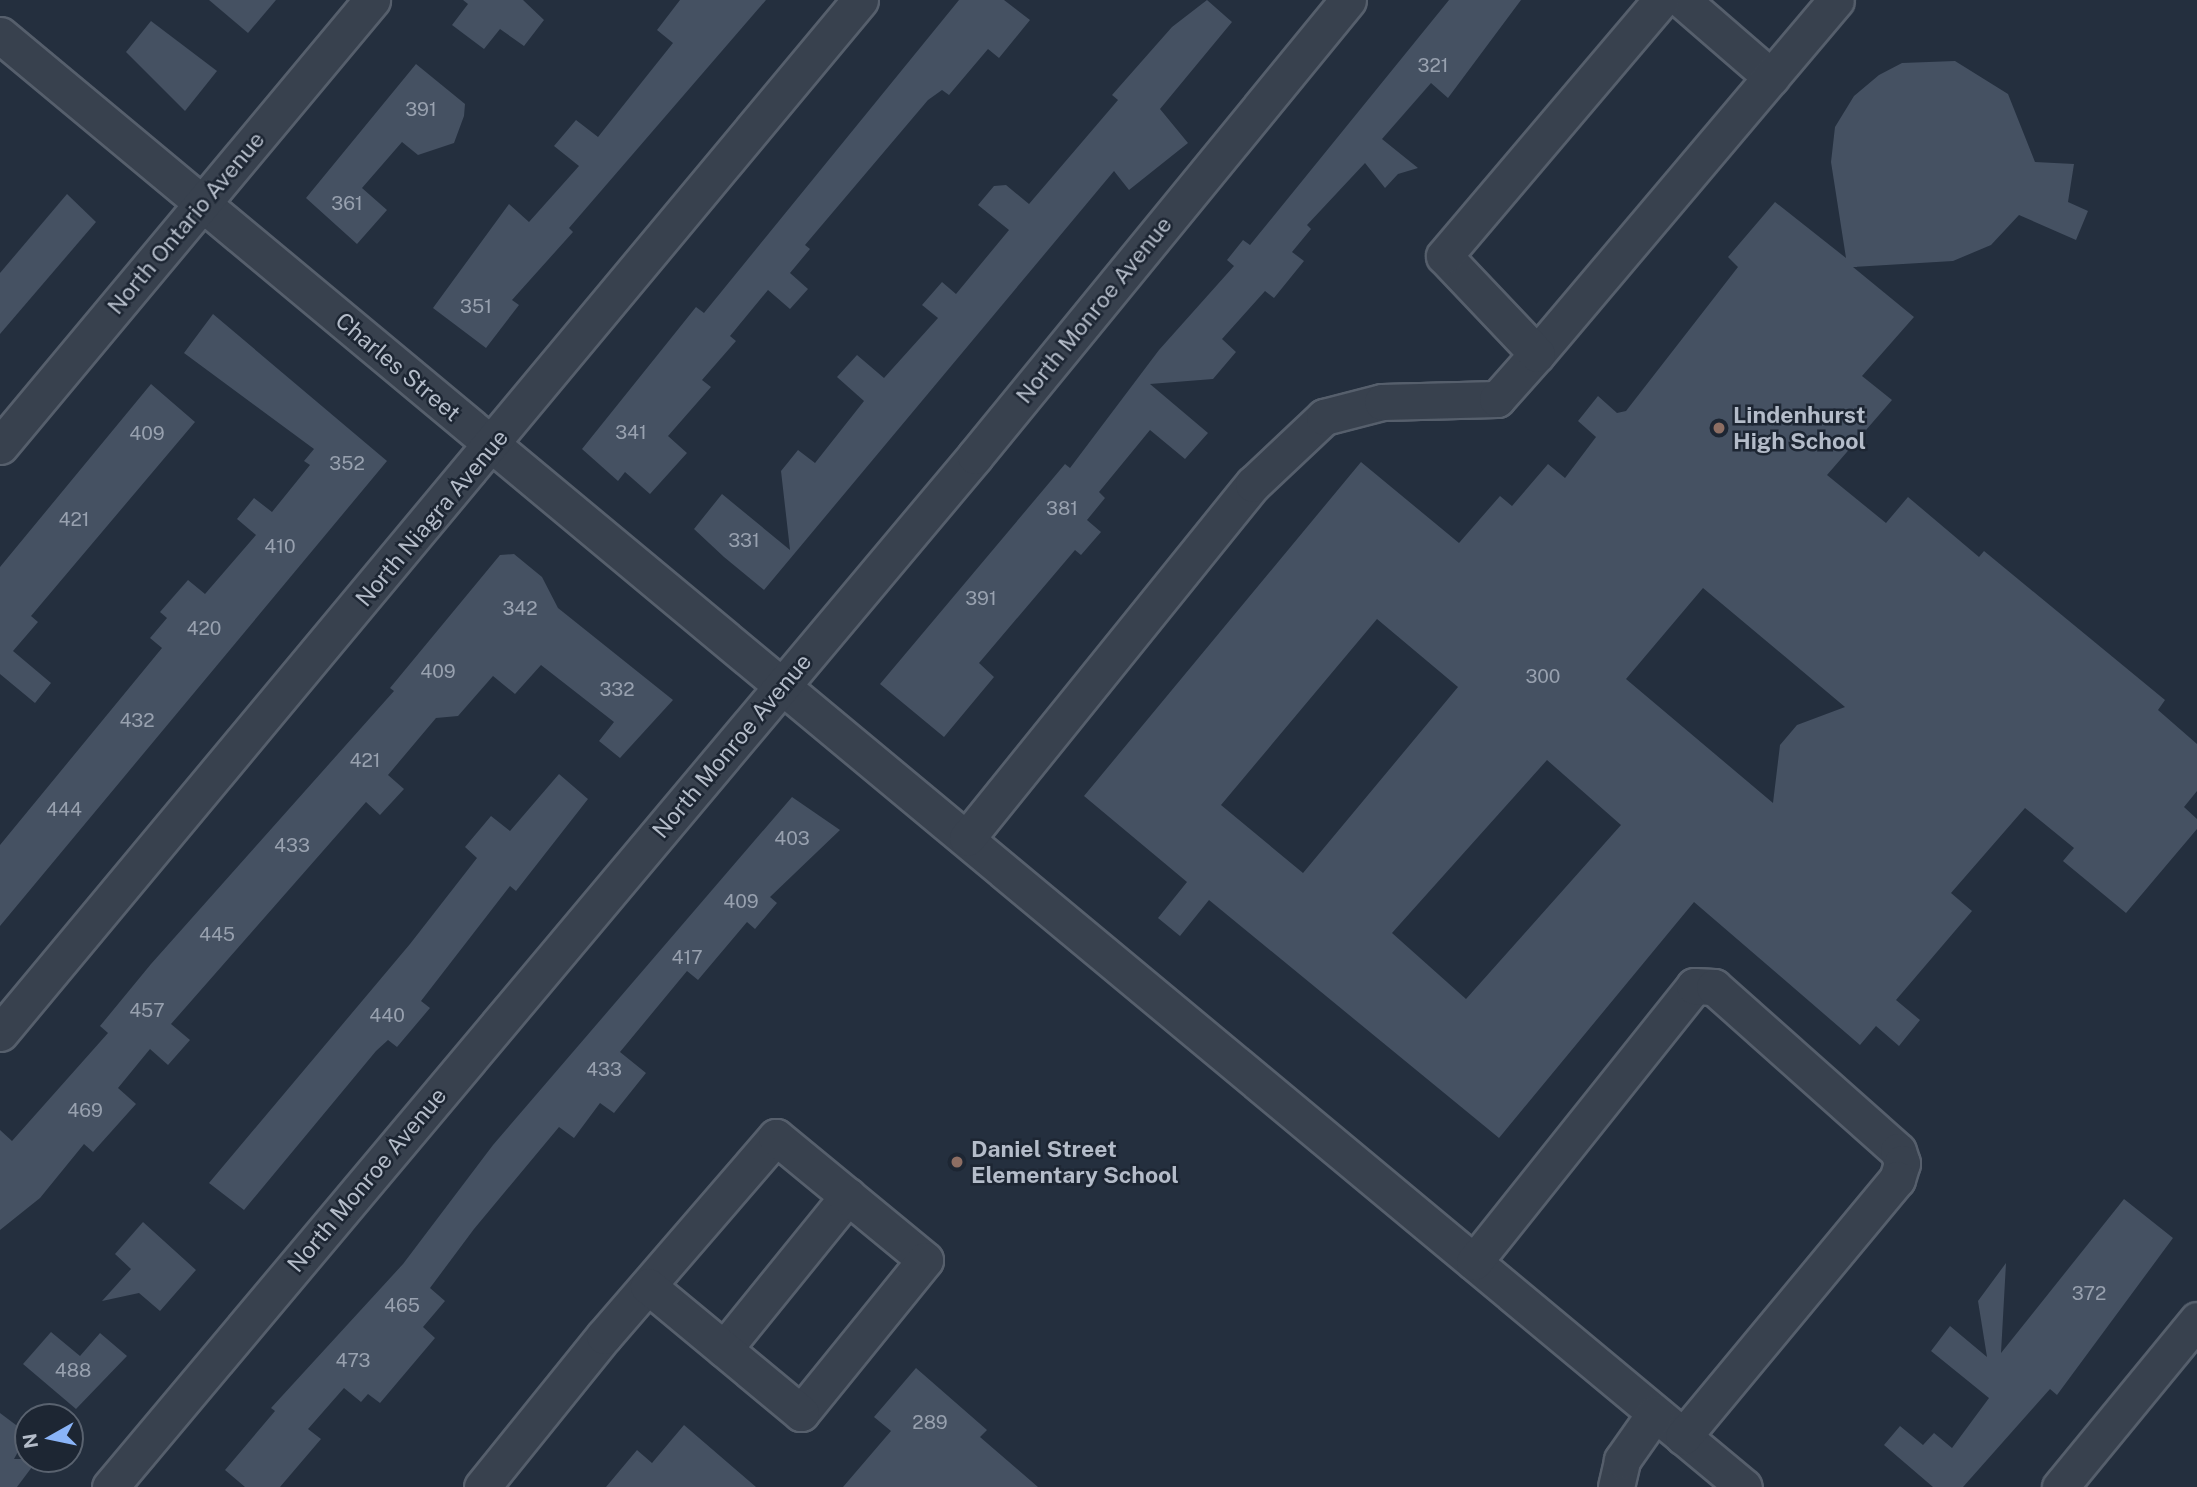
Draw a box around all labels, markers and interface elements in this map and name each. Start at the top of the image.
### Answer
house number: 321 [1417,55,1449,77]
house number: 391 [405,99,437,121]
street label: North Ontario Avenue [102,126,270,320]
house number: 361 [331,193,363,215]
street label: North Monroe Avenue [1010,211,1178,409]
house number: 351 [460,296,492,318]
street label: Charles Street [330,307,466,427]
place label: Lindenhurst High School [1733,401,1866,455]
marker: Lindenhurst High School [1711,420,1727,436]
house number: 341 [615,422,647,444]
house number: 409 [129,423,165,445]
street label: North Niagra Avenue [350,424,514,612]
house number: 352 [329,453,365,475]
house number: 381 [1046,498,1078,520]
house number: 421 [59,509,89,531]
house number: 331 [728,530,760,552]
house number: 410 [264,536,296,558]
house number: 391 [965,588,997,610]
house number: 342 [502,598,538,620]
house number: 420 [187,618,221,640]
street label: North Monroe Avenue [647,648,817,844]
house number: 409 [420,661,456,683]
house number: 300 [1526,666,1560,688]
house number: 332 [599,679,635,701]
house number: 432 [119,710,155,732]
house number: 421 [350,750,380,772]
house number: 444 [46,799,82,821]
house number: 403 [774,828,810,850]
house number: 433 [274,835,310,857]
house number: 409 [723,891,759,913]
house number: 445 [199,924,235,946]
house number: 417 [671,947,703,969]
house number: 457 [129,1000,165,1022]
house number: 440 [369,1005,405,1027]
house number: 433 [586,1059,622,1081]
street label: North Monroe Avenue [282,1082,452,1278]
house number: 469 [67,1100,103,1122]
place label: Daniel Street Elementary School [971,1135,1179,1189]
marker: Daniel Street Elementary School [949,1154,965,1170]
house number: 372 [2072,1283,2106,1305]
house number: 465 [384,1295,420,1317]
house number: 473 [336,1350,370,1372]
house number: 488 [55,1360,91,1382]
north arrow [14,1403,84,1473]
house number: 289 [912,1412,948,1434]
text: N [18,1432,42,1450]

